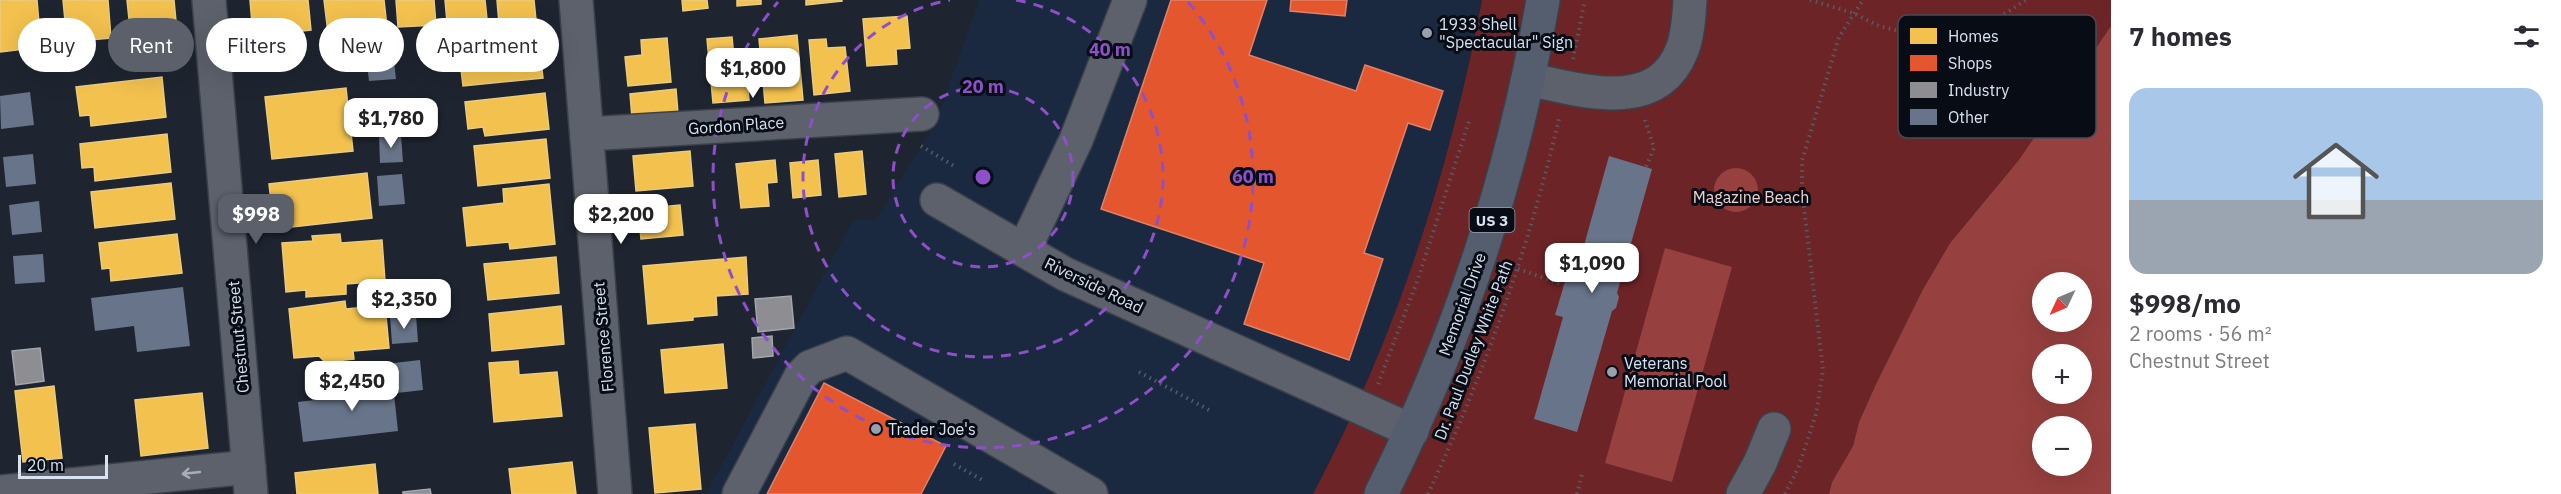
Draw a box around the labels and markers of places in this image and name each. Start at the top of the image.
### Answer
place label: 1933 Shell "Spectacular" Sign [1439,14,1573,52]
marker: 1933 Shell "Spectacular" Sign [1420,26,1434,40]
pin: $1,800 [704,48,802,99]
pin: $1,780 [342,98,440,149]
centre of rings [973,167,993,187]
pin: $998 [220,194,292,245]
pin: $2,200 [572,194,670,245]
pin: $1,090 [1543,243,1641,294]
pin: $2,350 [355,279,453,330]
place label: Veterans Memorial Pool [1624,353,1727,391]
pin: $2,450 [303,361,401,412]
marker: Veterans Memorial Pool [1605,365,1619,379]
place label: Trader Joe's [888,419,976,439]
marker: Trader Joe's [869,422,883,436]

